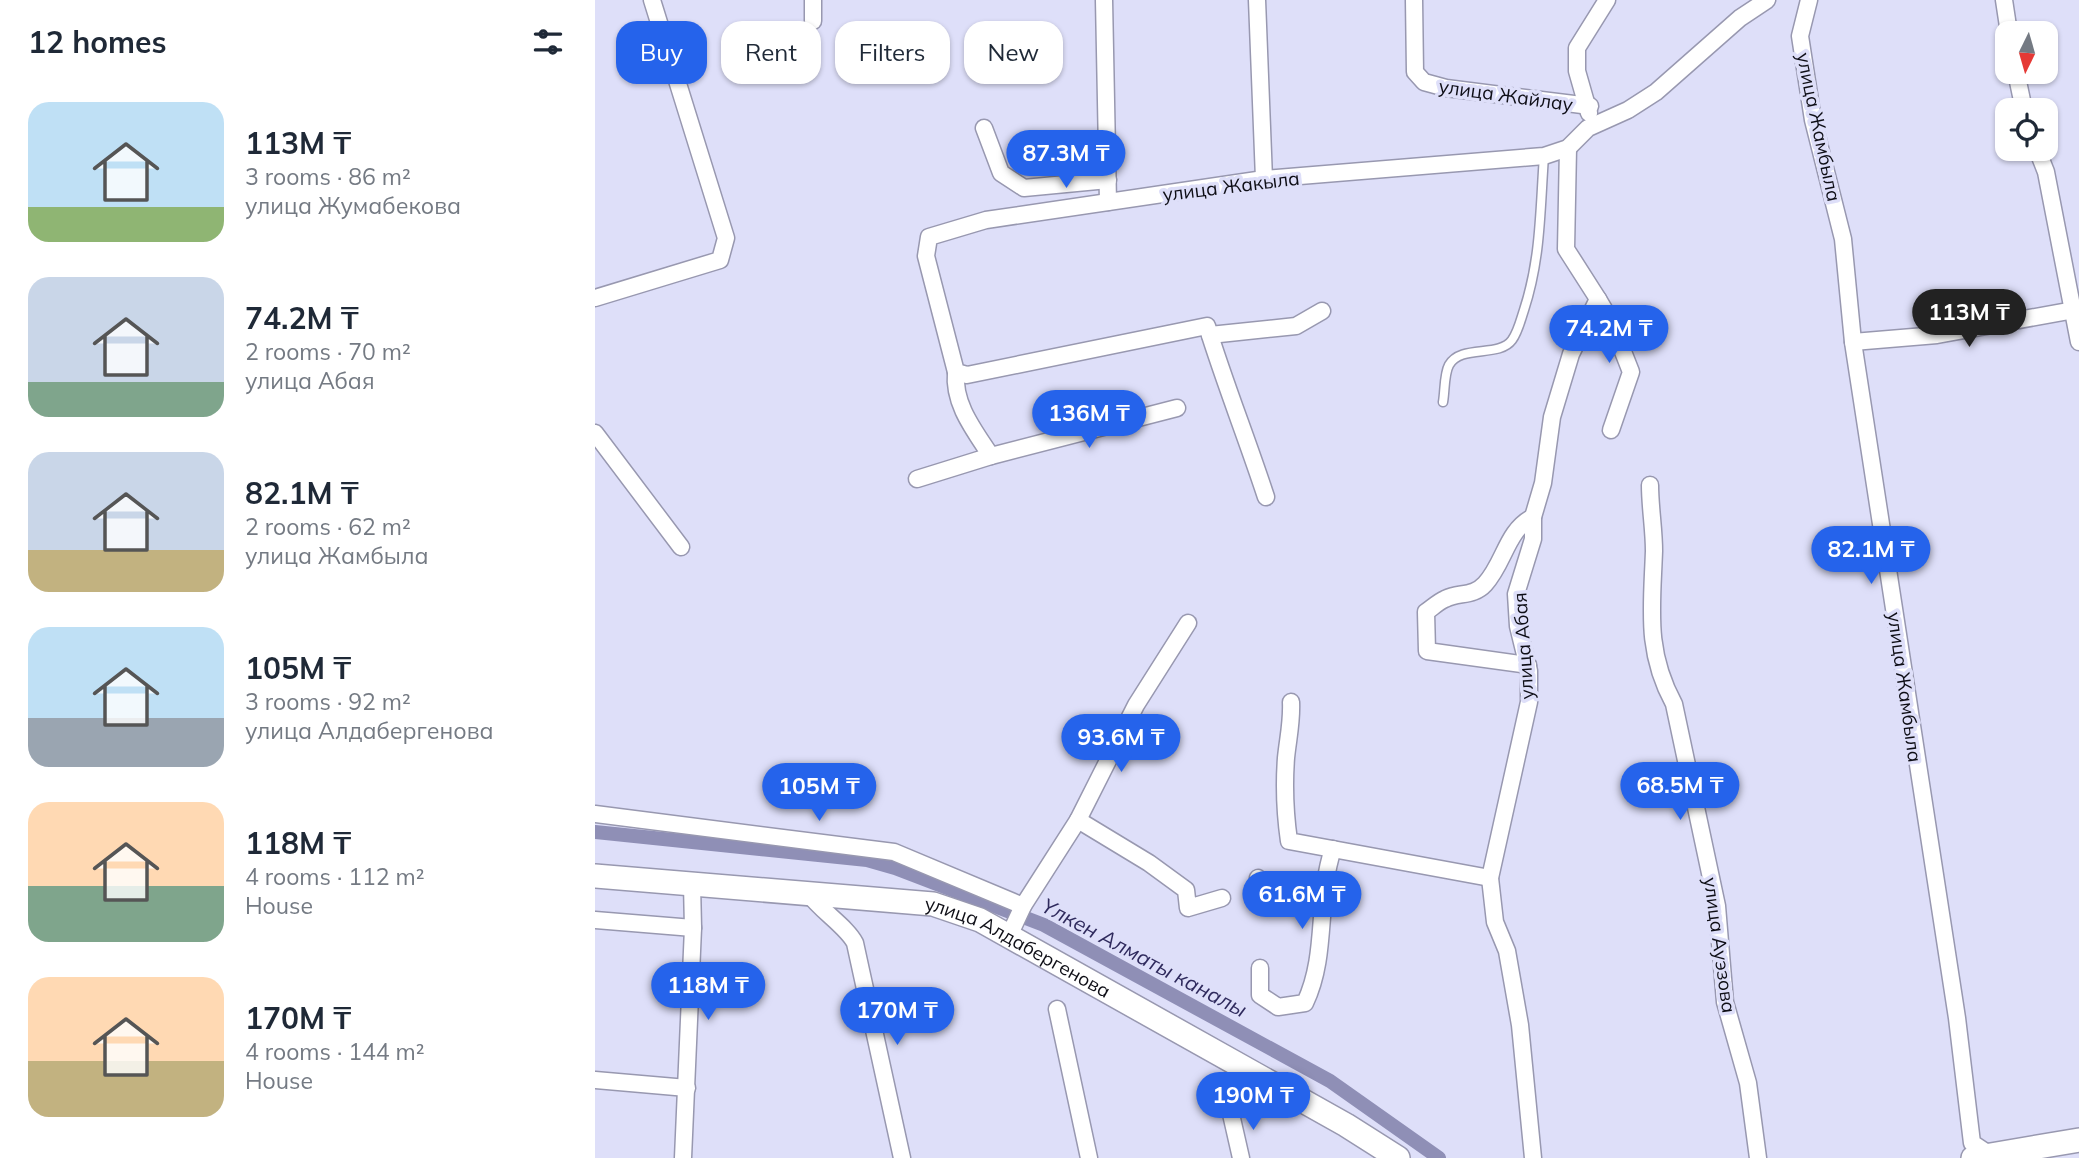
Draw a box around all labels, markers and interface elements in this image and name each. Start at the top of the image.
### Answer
chip: Buy [616,21,707,84]
chip: Rent [721,21,821,84]
chip: Filters [835,21,950,84]
chip: New [964,21,1063,84]
north arrow [1995,21,2058,84]
map controls [1995,21,2058,161]
text: 12 homes [28,23,167,61]
icon: filters [529,23,567,61]
street label: улица Жамбыла [1792,50,1846,204]
street label: улица Жайлау [1437,74,1575,116]
button: locate [1995,98,2058,161]
text: 113M ₸ [245,124,351,162]
icon: home [84,130,168,214]
pin: 87.3M ₸ [1001,130,1131,190]
text: 87.3M ₸ [1022,138,1110,167]
text: 3 rooms · 86 m² [245,162,411,191]
street label: улица Жакыла [1161,166,1301,206]
text: улица Жумабекова [245,191,461,220]
pin: 113M ₸ [1912,290,2026,349]
text: 113M ₸ [1928,297,2010,326]
text: 74.2M ₸ [245,299,359,337]
icon: home [84,305,168,389]
pin: 74.2M ₸ [1544,306,1674,365]
text: 74.2M ₸ [1565,313,1653,342]
text: 2 rooms · 70 m² [245,337,411,366]
text: улица Абая [245,366,375,395]
pin: 136M ₸ [1032,391,1146,450]
text: 136M ₸ [1048,398,1130,427]
text: 82.1M ₸ [245,474,359,512]
icon: home [84,480,168,564]
text: 2 rooms · 62 m² [245,512,411,541]
pin: 82.1M ₸ [1806,526,1936,586]
text: 82.1M ₸ [1827,534,1915,563]
text: улица Жамбыла [245,541,428,570]
street label: улица Абая [1507,592,1539,700]
street label: улица Жамбыла [1883,610,1927,764]
text: 105M ₸ [245,649,351,687]
icon: home [84,655,168,739]
text: 3 rooms · 92 m² [245,687,411,716]
pin: 93.6M ₸ [1056,714,1186,774]
text: улица Алдабергенова [245,716,494,745]
text: 93.6M ₸ [1077,722,1165,751]
pin: 68.5M ₸ [1615,762,1745,822]
pin: 105M ₸ [762,764,876,823]
text: 68.5M ₸ [1636,770,1724,799]
text: 105M ₸ [778,771,860,800]
text: 118M ₸ [245,824,351,862]
icon: home [84,830,168,914]
text: 4 rooms · 112 m² [245,862,425,891]
pin: 61.6M ₸ [1237,872,1367,931]
street label: улица Ауэзова [1699,876,1741,1014]
text: 61.6M ₸ [1258,879,1346,908]
text: House [245,891,313,920]
street label: улица Алдабергенова [924,891,1115,1003]
water label: Үлкен Алматы каналы [1037,892,1252,1022]
pin: 118M ₸ [651,962,765,1022]
text: 118M ₸ [667,970,749,999]
pin: 170M ₸ [840,988,954,1047]
text: 170M ₸ [856,995,938,1024]
text: 170M ₸ [245,999,351,1037]
icon: home [84,1005,168,1089]
text: 4 rooms · 144 m² [245,1037,425,1066]
text: House [245,1066,313,1095]
pin: 190M ₸ [1196,1072,1310,1132]
text: 190M ₸ [1212,1080,1294,1109]

